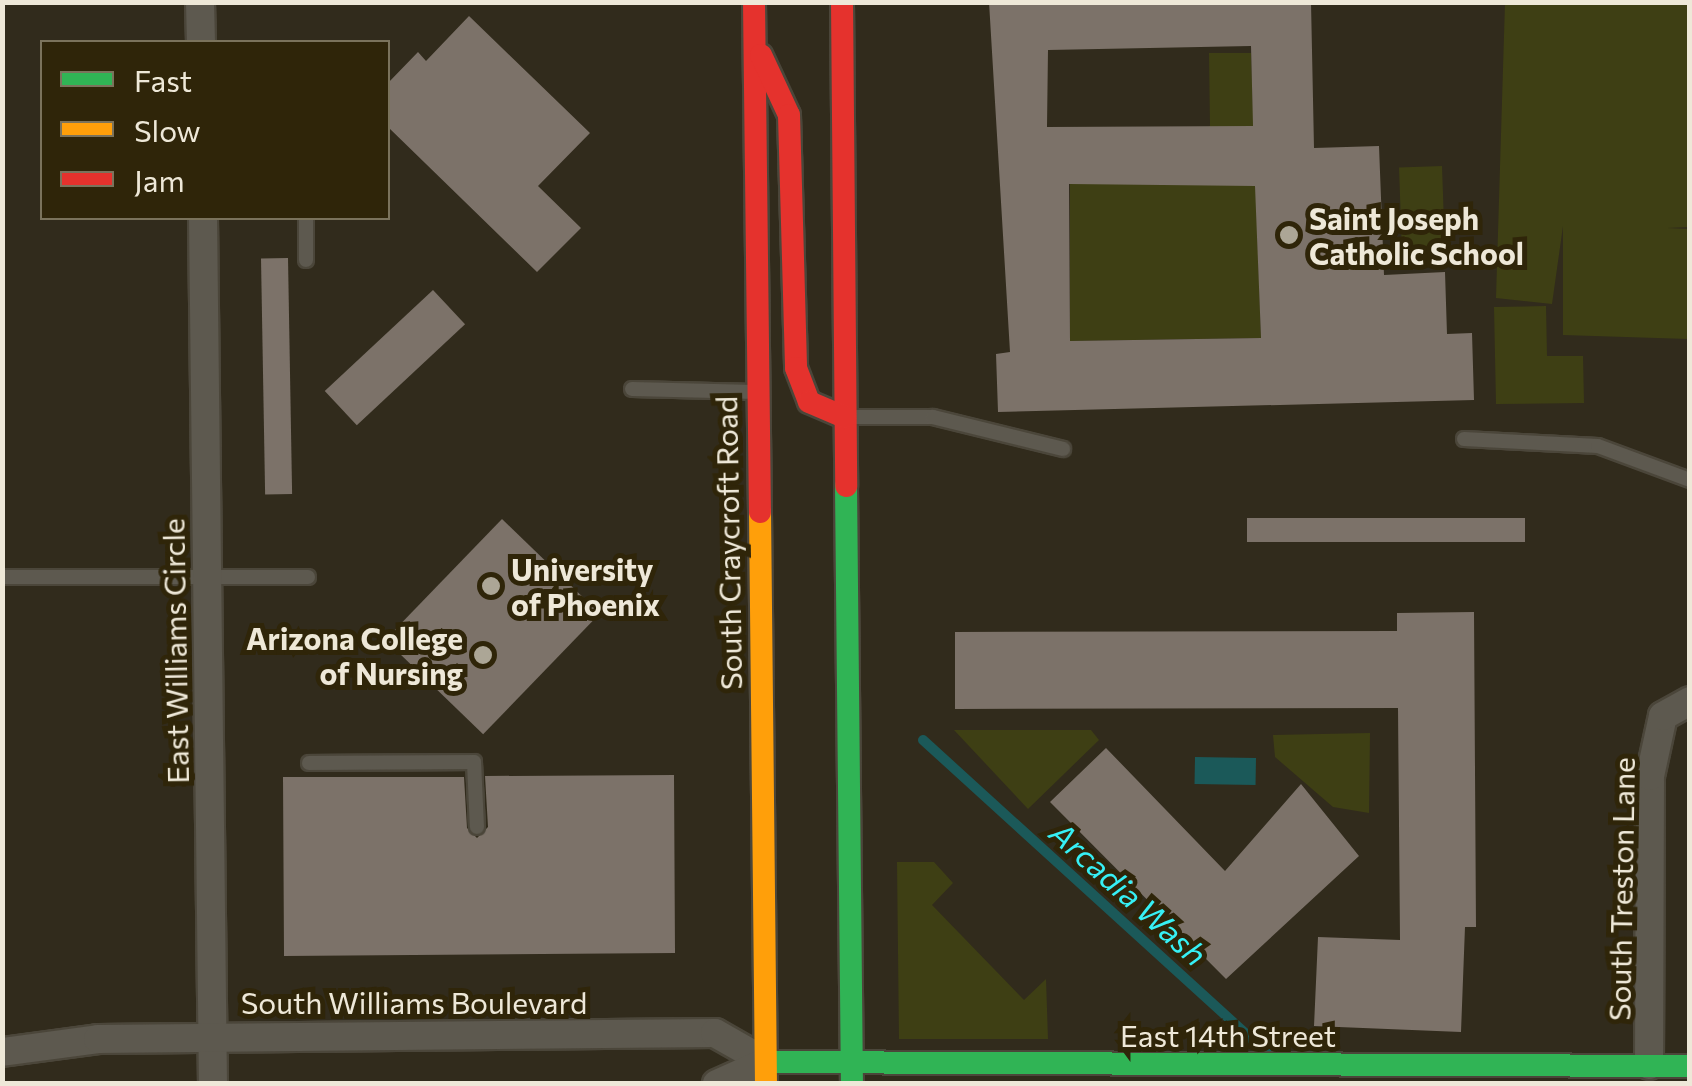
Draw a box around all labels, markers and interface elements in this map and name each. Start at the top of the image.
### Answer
legend [40,40,390,220]
text: Fast [134,61,192,98]
text: Slow [134,111,201,148]
text: Jam [134,161,185,198]
place label: Saint Joseph Catholic School [1309,200,1524,270]
marker: Saint Joseph Catholic School [1278,224,1300,246]
street label: South Craycroft Road [707,396,749,690]
street label: East Williams Circle [155,518,195,784]
place label: University of Phoenix [511,551,660,622]
marker: University of Phoenix [480,575,502,597]
place label: Arizona College of Nursing [246,620,463,690]
marker: Arizona College of Nursing [472,644,494,666]
street label: South Treston Lane [1601,757,1641,1021]
water label: Arcadia Wash [1043,813,1215,973]
street label: South Williams Boulevard [241,984,587,1020]
street label: East 14th Street [1120,1017,1336,1053]

